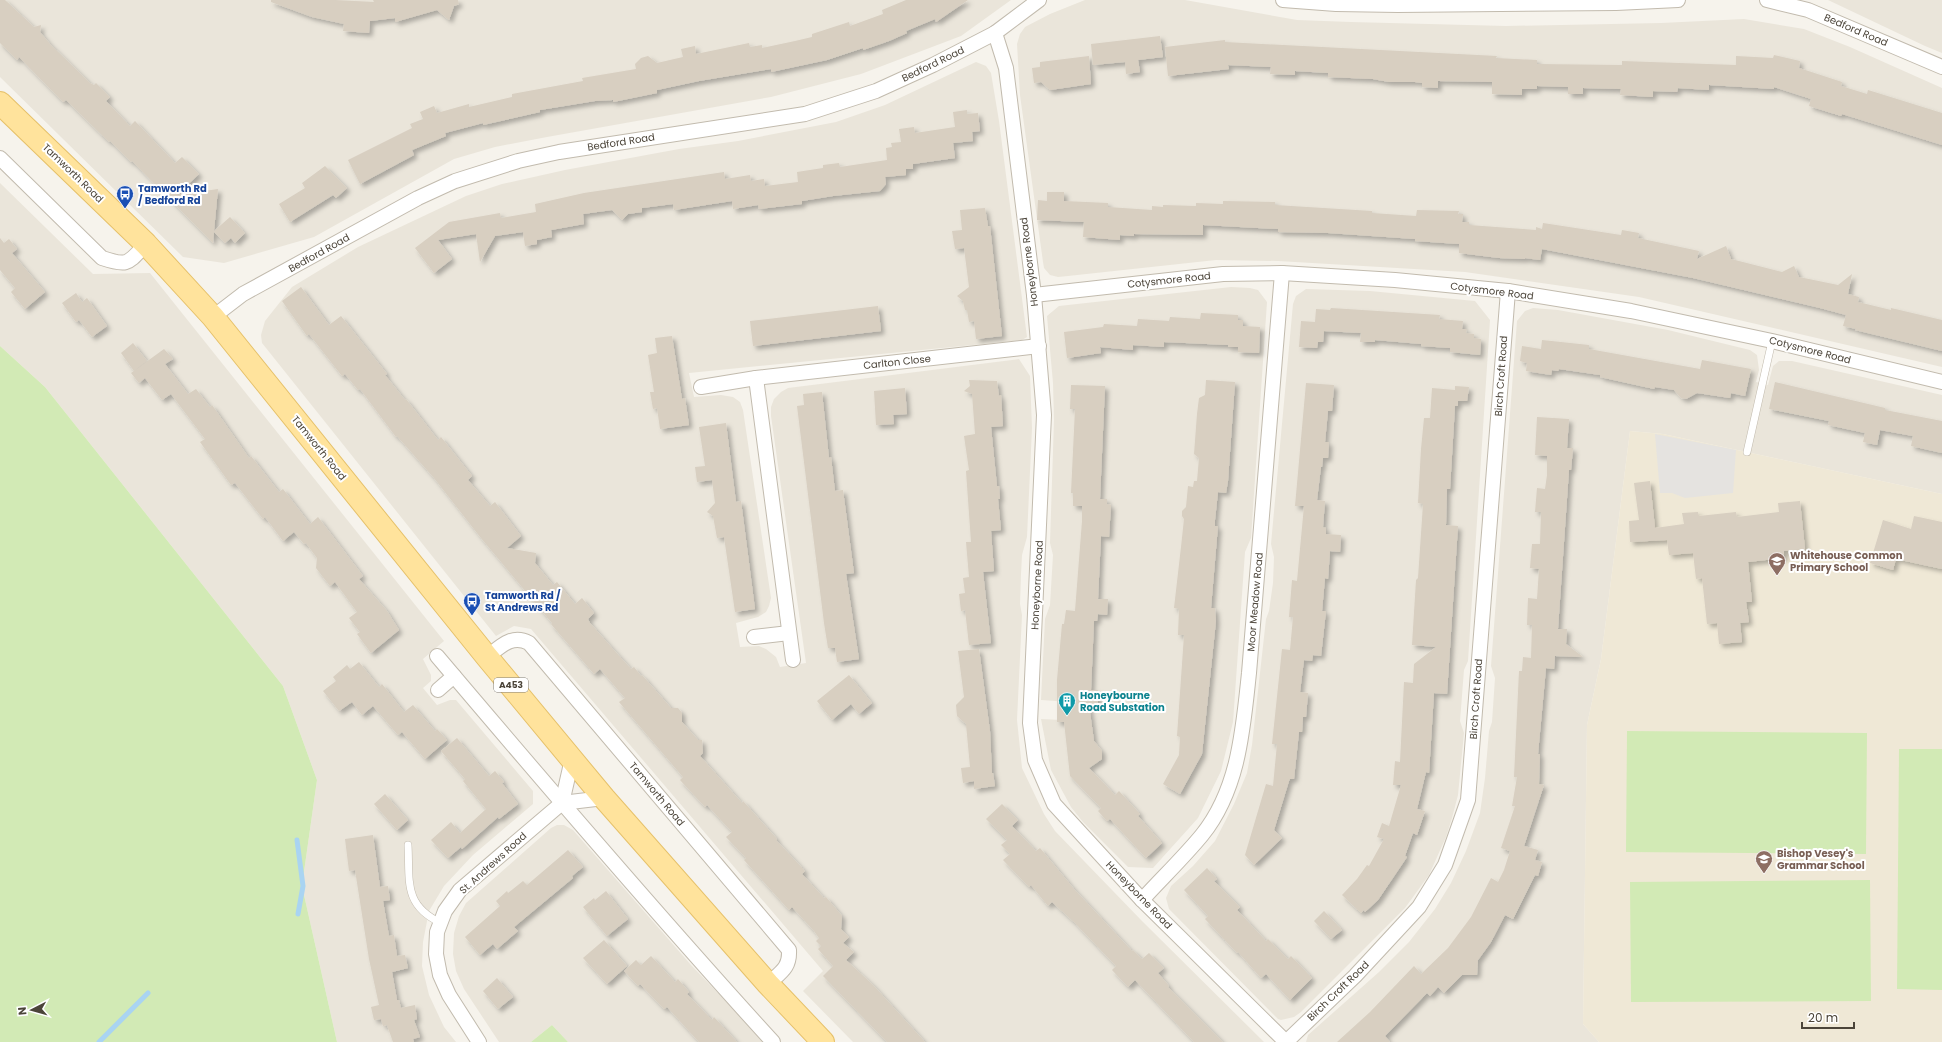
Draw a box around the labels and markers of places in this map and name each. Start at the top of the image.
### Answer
place label: Tamworth Rd / Bedford Rd [138,181,207,208]
bus stop icon: Tamworth Rd / Bedford Rd [115,184,135,209]
place label: Whitehouse Common Primary School [1790,548,1903,575]
school or university icon: Whitehouse Common Primary School [1767,551,1787,576]
place label: Tamworth Rd / St Andrews Rd [485,588,561,615]
bus stop icon: Tamworth Rd / St Andrews Rd [462,591,482,616]
place label: Honeybourne Road Substation [1080,688,1165,715]
building icon: Honeybourne Road Substation [1057,691,1077,716]
place label: Bishop Vesey's Grammar School [1777,846,1865,873]
school or university icon: Bishop Vesey's Grammar School [1754,849,1774,874]

